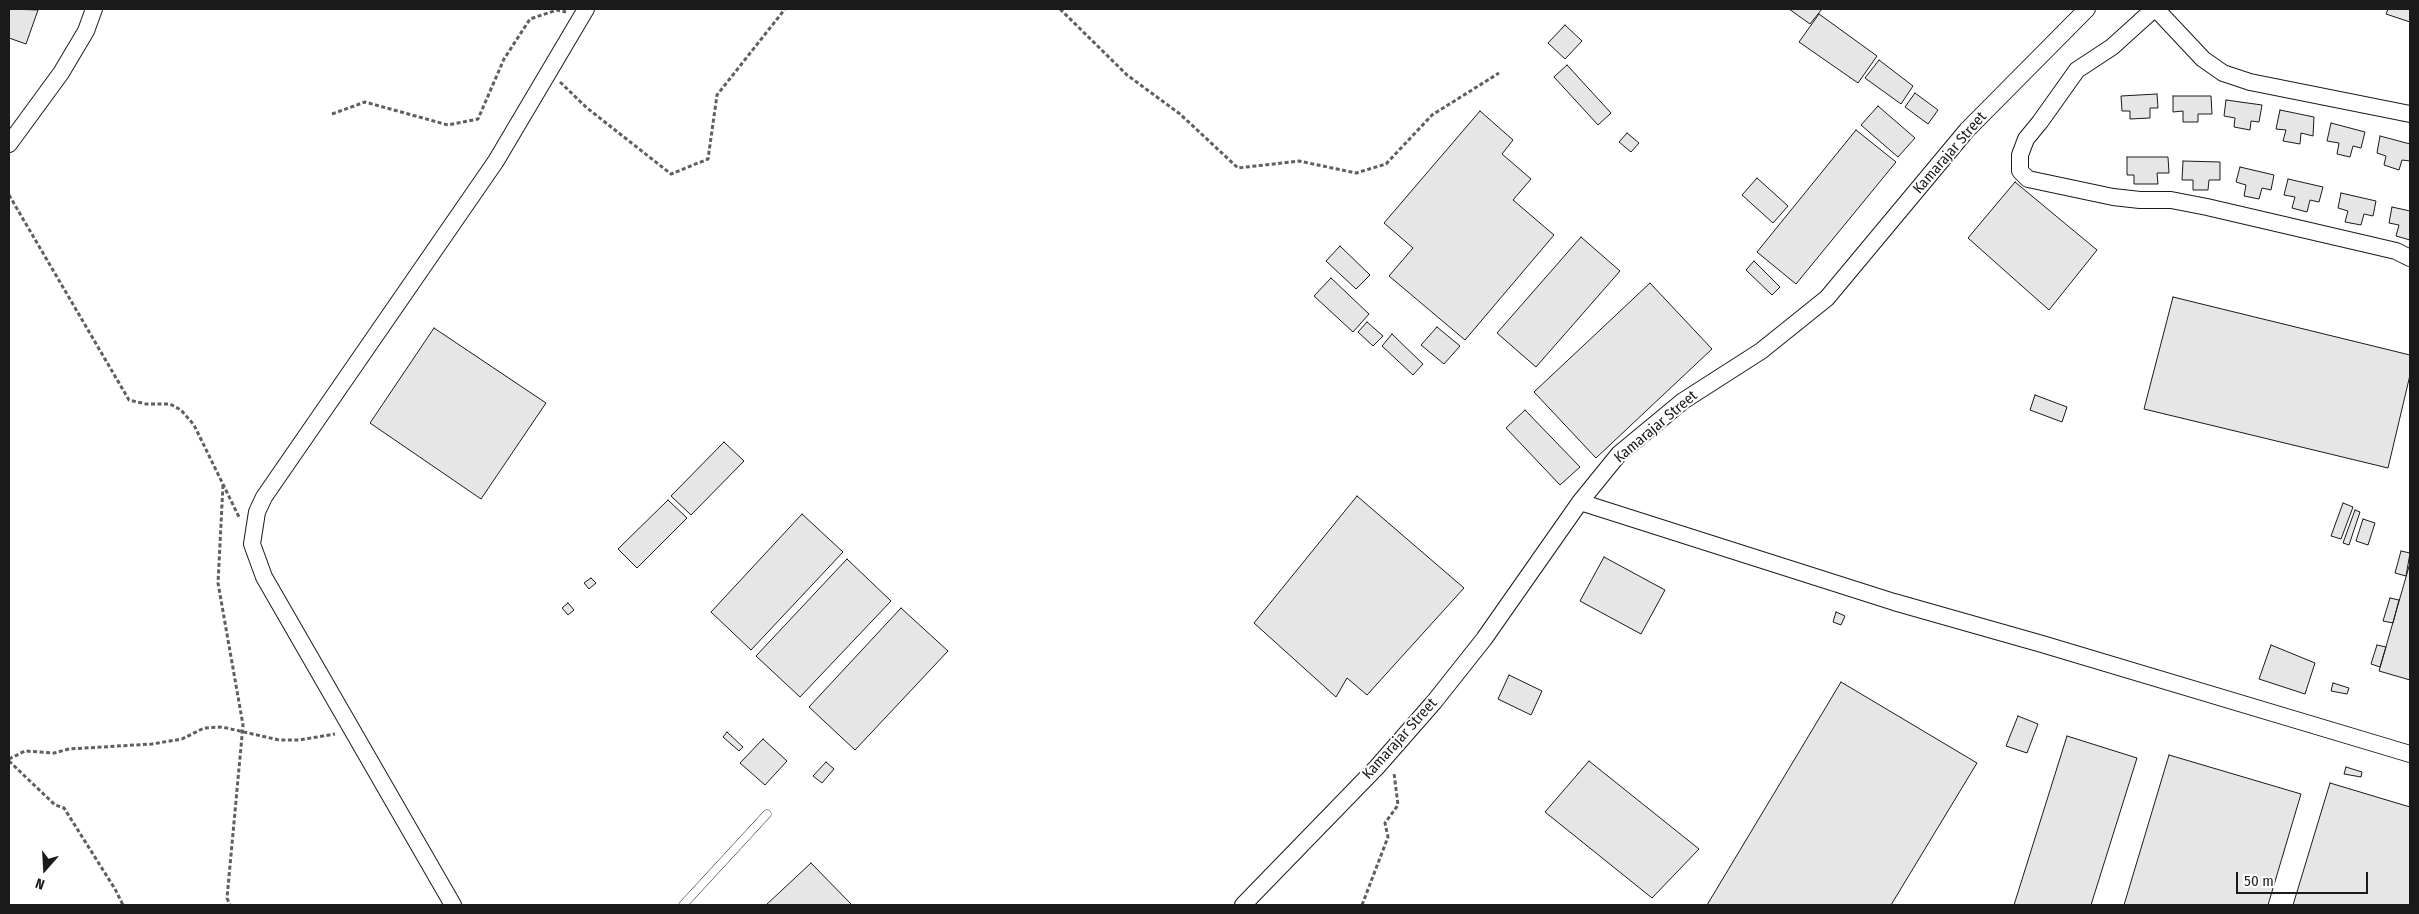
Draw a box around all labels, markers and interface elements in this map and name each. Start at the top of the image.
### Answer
street label: Kamarajar Street [1909,108,1991,198]
street label: Kamarajar Street [1611,387,1701,467]
street label: Kamarajar Street [1359,695,1441,783]
north arrow [20,844,70,894]
scale bar [2239,862,2372,894]
text: 50 m [2244,872,2274,890]
text: N [33,874,47,893]

